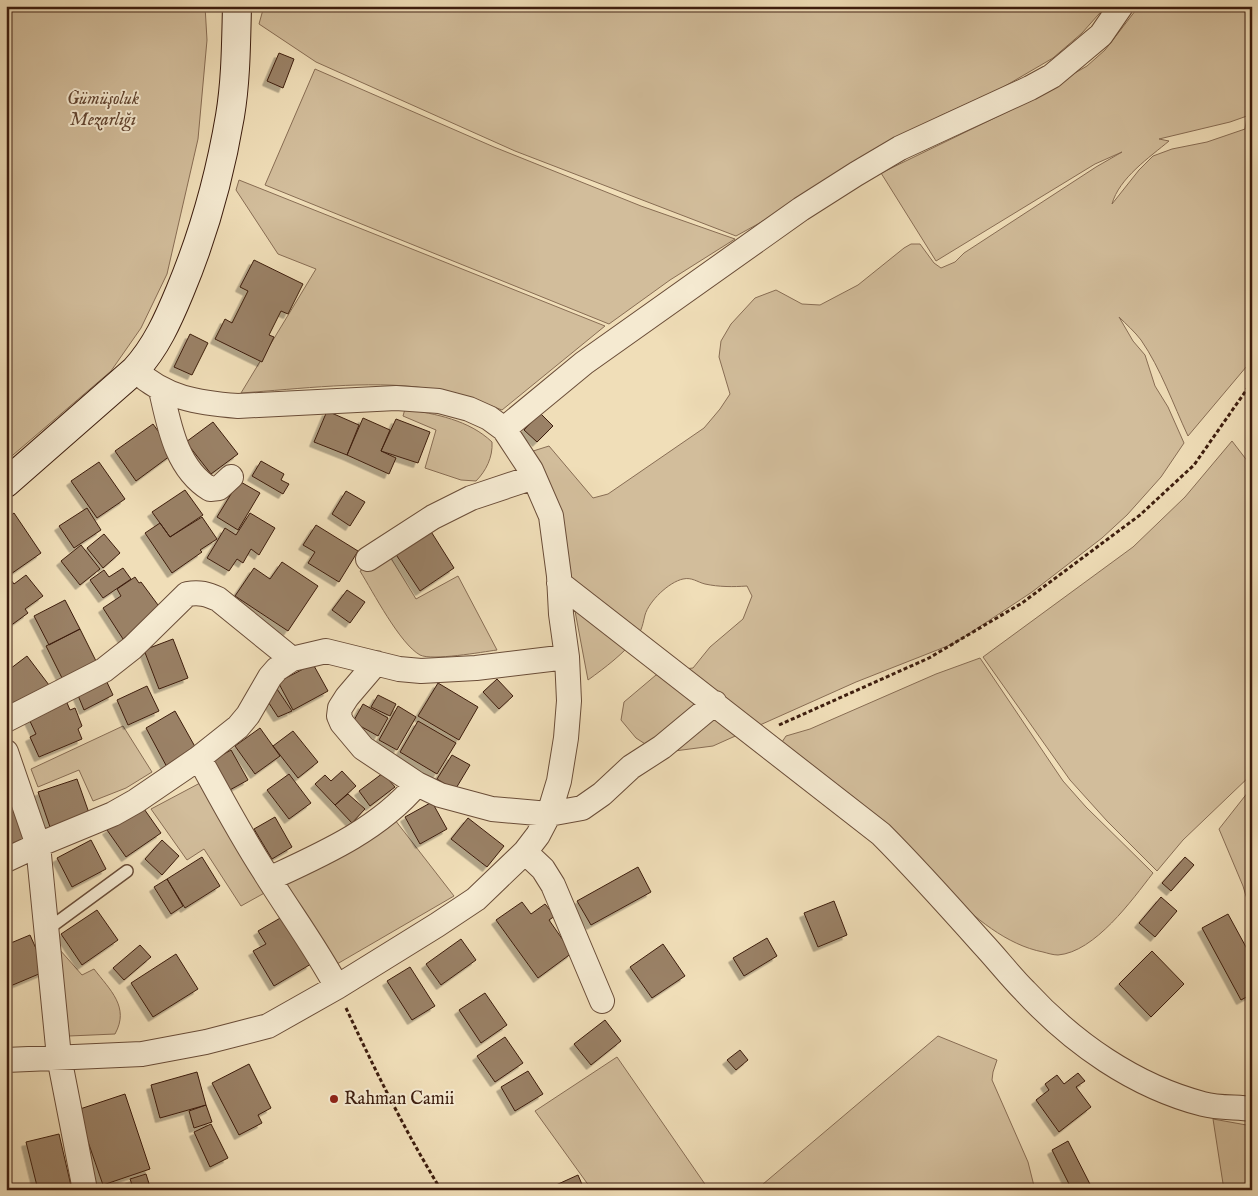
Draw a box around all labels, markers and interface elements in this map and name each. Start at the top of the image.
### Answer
park label: Gümüşoluk Mezarlığı [67,88,139,132]
place label: Rahman Camii [344,1088,455,1111]
marker: Rahman Camii [328,1093,340,1105]

